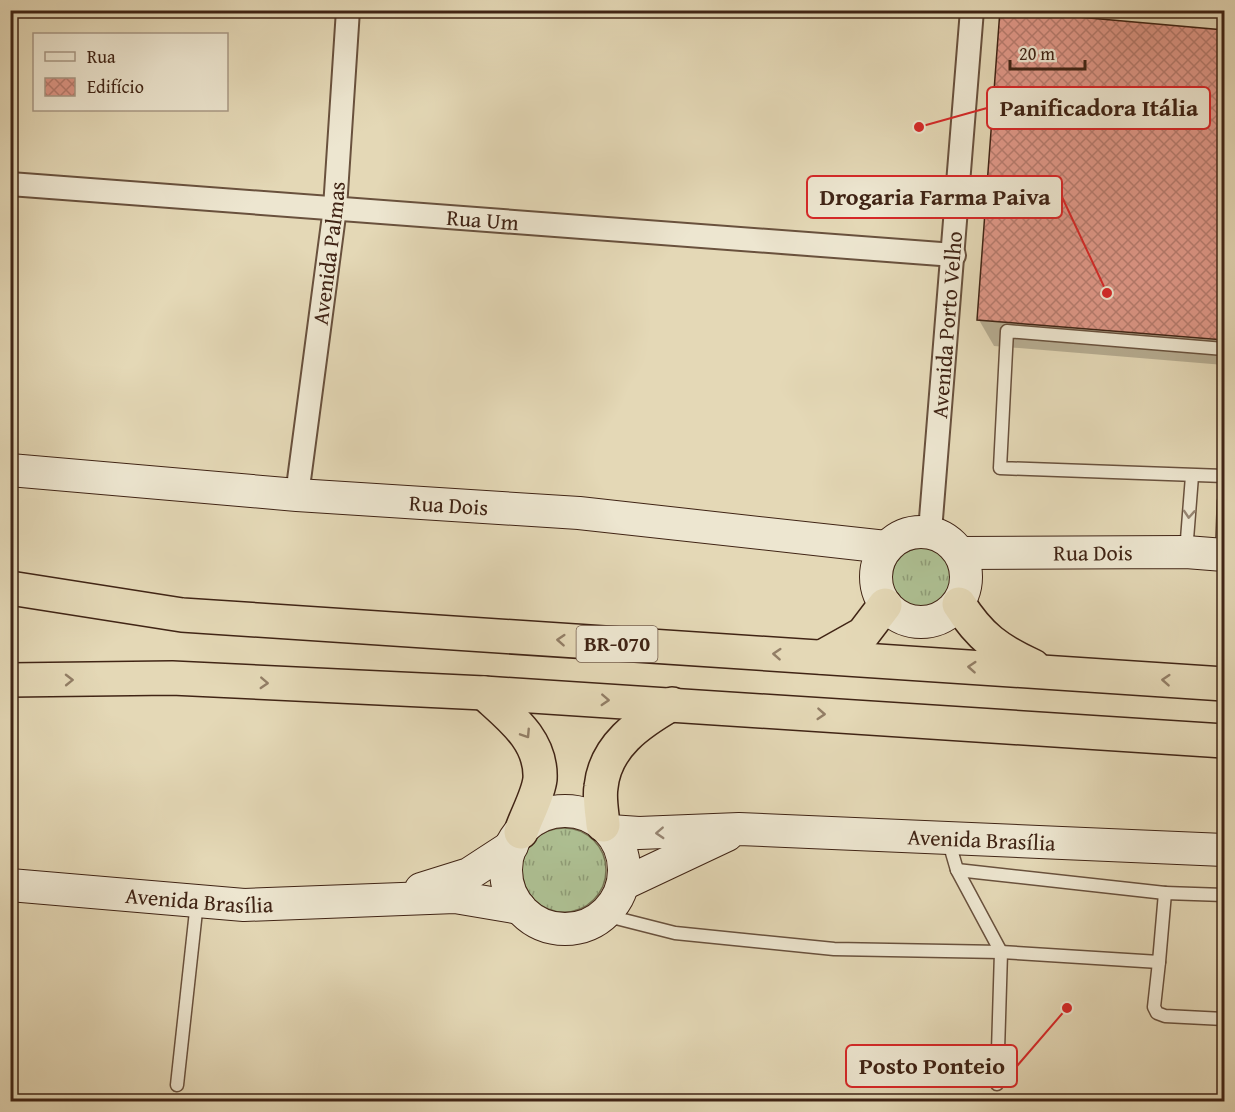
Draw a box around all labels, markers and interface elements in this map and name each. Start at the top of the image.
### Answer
legend [33,33,228,111]
scale bar [1010,33,1085,71]
text: 20 m [1019,40,1055,67]
text: Rua [87,43,116,70]
text: Edifício [87,73,144,100]
callout: Panificadora Itália [987,87,1210,129]
text: Panificadora Itália [1000,90,1199,125]
callout: Drogaria Farma Paiva [807,176,1062,218]
text: Drogaria Farma Paiva [820,179,1051,214]
street label: Avenida Palmas [304,180,353,327]
street label: Rua Um [445,201,520,238]
street label: Avenida Porto Velho [923,230,970,420]
street label: Rua Dois [408,486,489,523]
one-way arrow [1183,510,1196,519]
street label: Rua Dois [1053,536,1133,569]
road number: BR-070 [576,626,658,662]
one-way arrow [557,634,566,647]
one-way arrow [772,648,781,661]
one-way arrow [967,661,976,674]
one-way arrow [64,673,73,686]
one-way arrow [1162,674,1171,687]
one-way arrow [259,676,268,689]
one-way arrow [601,693,610,706]
one-way arrow [816,707,826,720]
one-way arrow [518,728,529,739]
street label: Avenida Brasília [907,820,1057,859]
one-way arrow [655,826,664,839]
street label: Avenida Brasília [124,879,274,921]
callout: Posto Ponteio [846,1045,1017,1087]
text: Posto Ponteio [859,1048,1005,1083]

